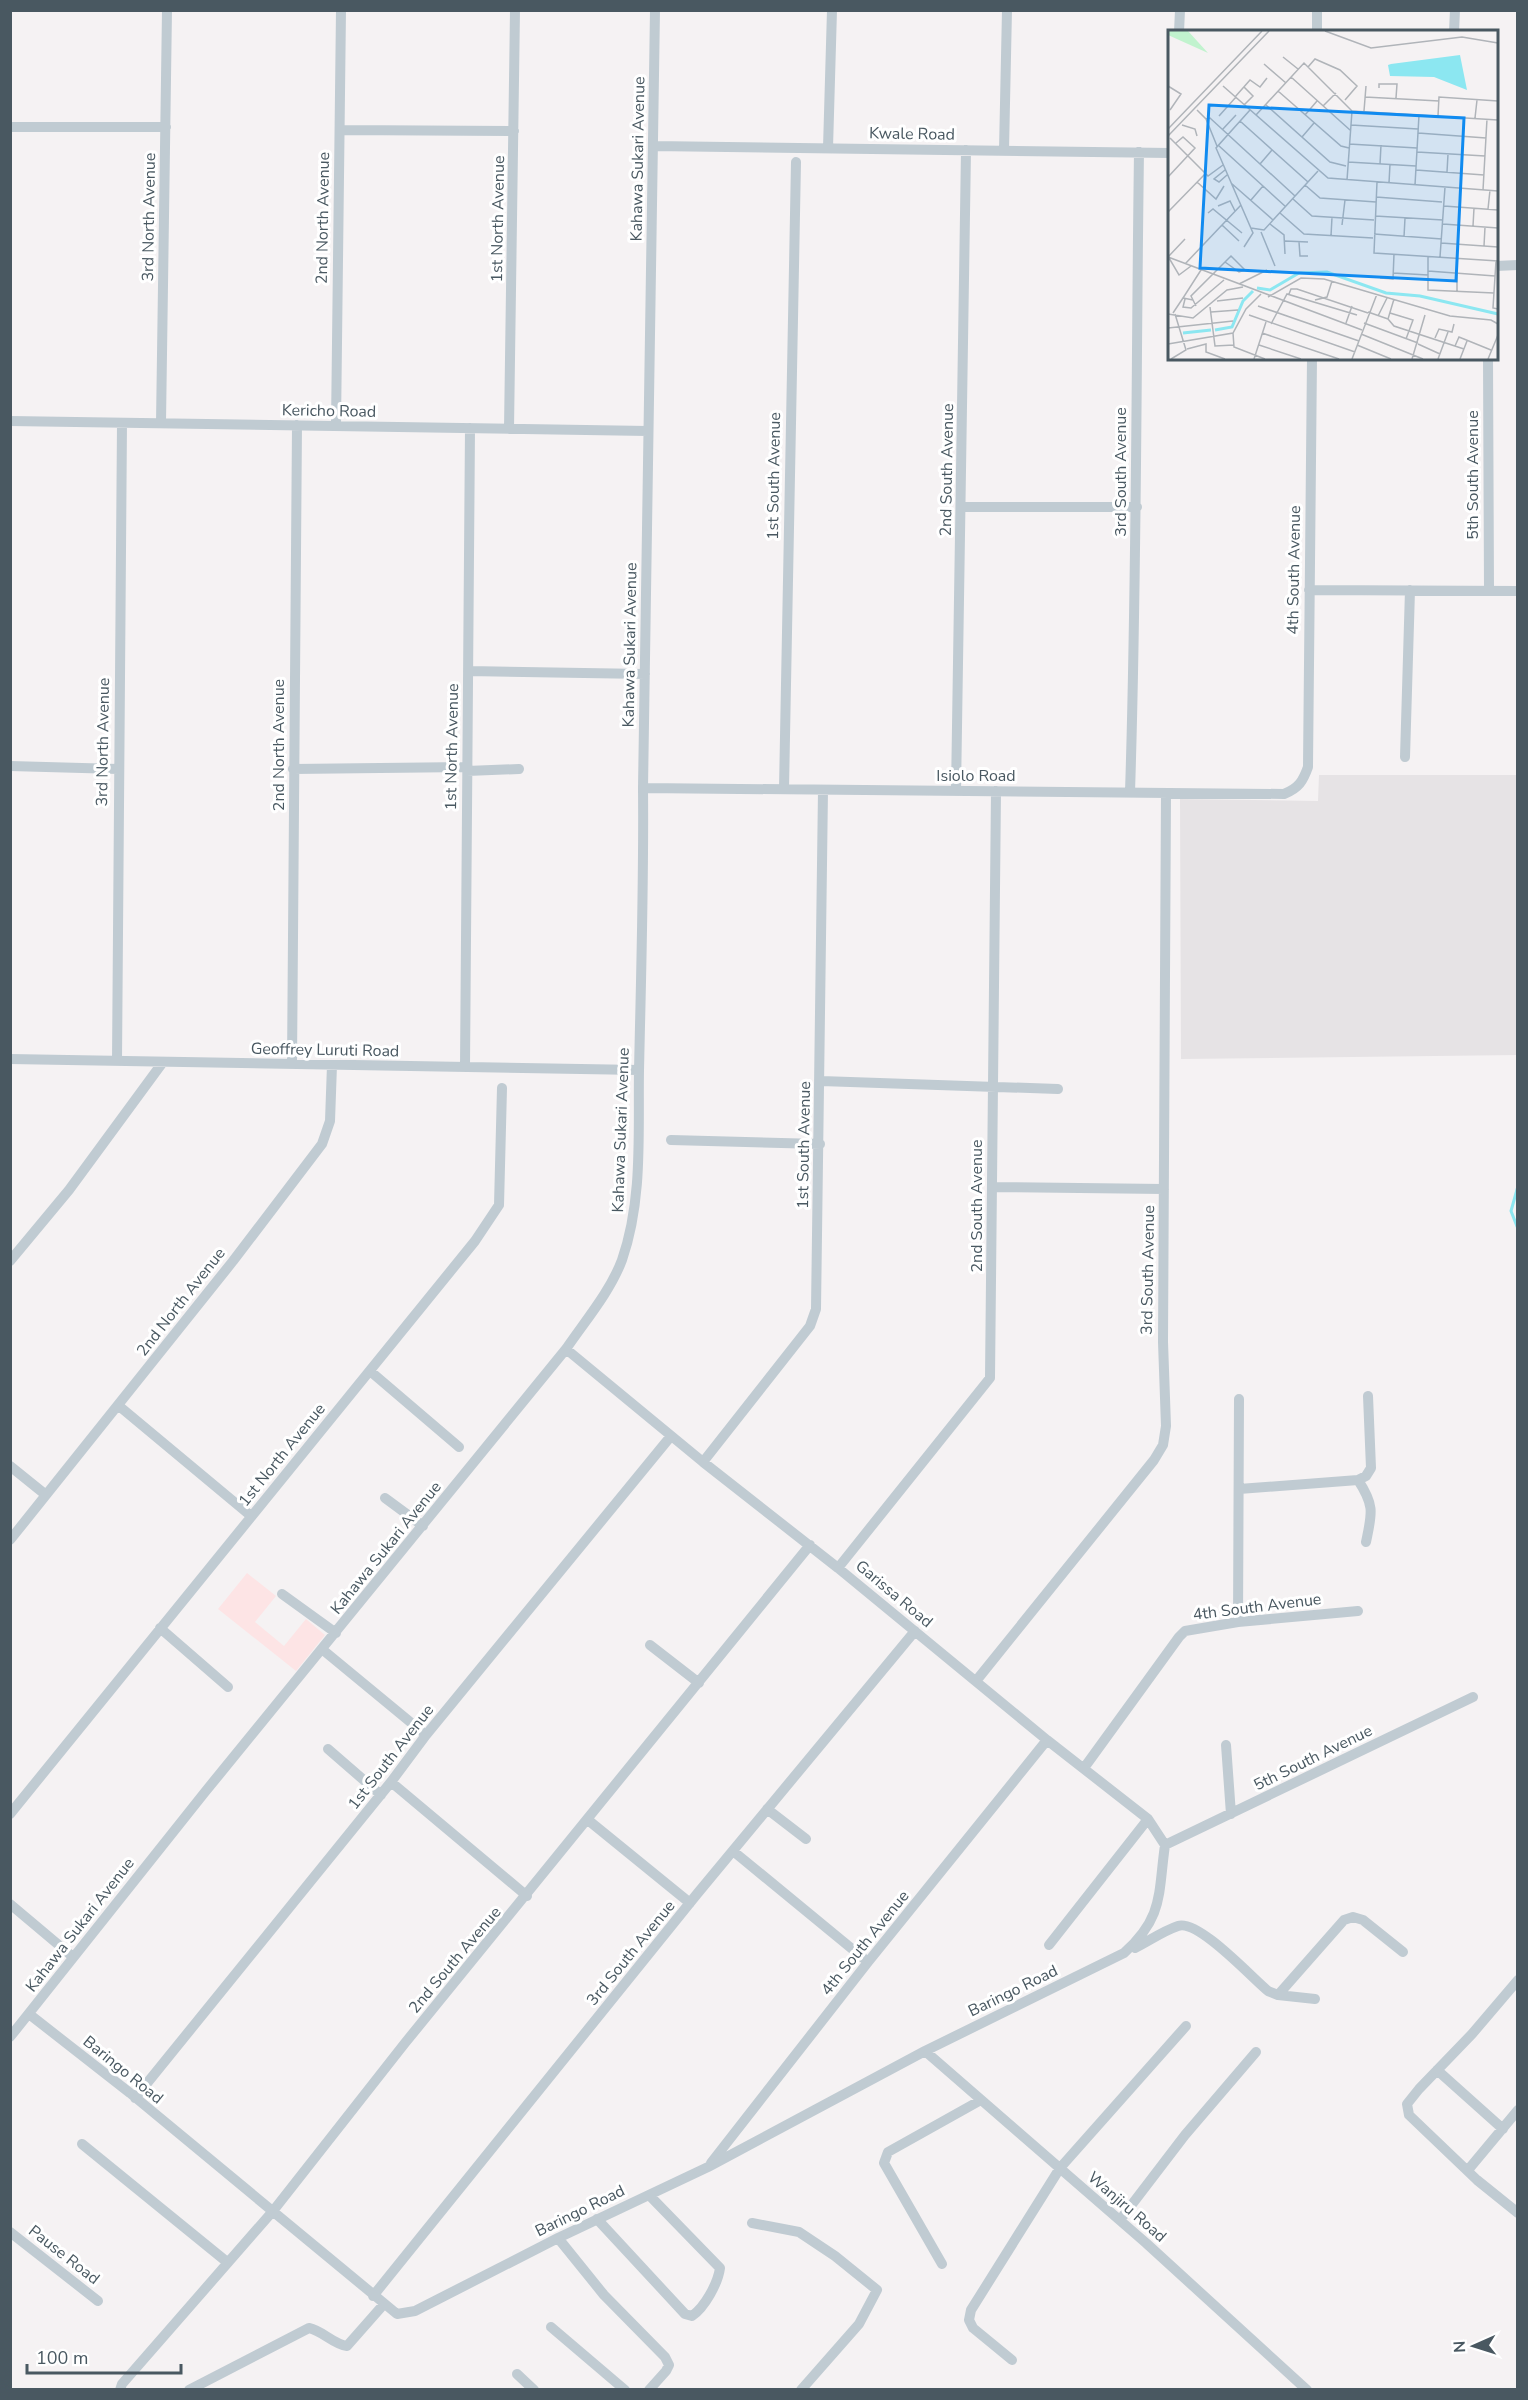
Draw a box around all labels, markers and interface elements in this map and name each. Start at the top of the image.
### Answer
inset map [1168,30,1498,360]
street label: Kahawa Sukari Avenue [626,76,650,242]
street label: Kwale Road [869,122,955,146]
street label: 3rd North Avenue [137,152,161,282]
street label: 2nd North Avenue [311,152,335,284]
street label: 1st North Avenue [486,155,510,283]
street label: Kericho Road [282,399,376,423]
street label: 2nd South Avenue [935,403,959,537]
street label: 3rd South Avenue [1110,407,1132,537]
street label: 5th South Avenue [1462,410,1484,540]
street label: 1st South Avenue [762,412,786,540]
street label: 4th South Avenue [1282,505,1306,635]
street label: Kahawa Sukari Avenue [618,562,642,728]
street label: 3rd North Avenue [91,677,115,807]
street label: 2nd North Avenue [268,679,290,811]
street label: 1st North Avenue [440,683,464,811]
street label: Isiolo Road [936,765,1016,787]
street label: Geoffrey Luruti Road [251,1038,399,1062]
street label: Kahawa Sukari Avenue [607,1047,635,1213]
street label: 1st South Avenue [792,1081,816,1209]
street label: 2nd South Avenue [966,1139,988,1273]
street label: 3rd South Avenue [1136,1205,1160,1335]
street label: 2nd North Avenue [132,1243,230,1361]
street label: 1st North Avenue [233,1399,331,1511]
street label: Kahawa Sukari Avenue [326,1477,446,1619]
street label: Garissa Road [851,1555,937,1633]
street label: 4th South Avenue [1191,1588,1323,1626]
street label: 1st South Avenue [343,1700,439,1814]
street label: 5th South Avenue [1250,1720,1376,1796]
street label: Kahawa Sukari Avenue [21,1853,139,1997]
street label: 4th South Avenue [816,1886,914,2000]
street label: 3rd South Avenue [582,1896,680,2010]
street label: 2nd South Avenue [404,1902,506,2018]
street label: Baringo Road [964,1960,1062,2022]
street label: Baringo Road [78,2031,168,2109]
street label: Wanjiru Road [1083,2167,1171,2247]
street label: Baringo Road [531,2180,629,2242]
street label: Pause Road [24,2220,104,2290]
north arrow [1444,2316,1504,2376]
scale bar [27,2337,182,2375]
text: N [1449,2340,1471,2353]
text: 100 m [36,2346,88,2370]

